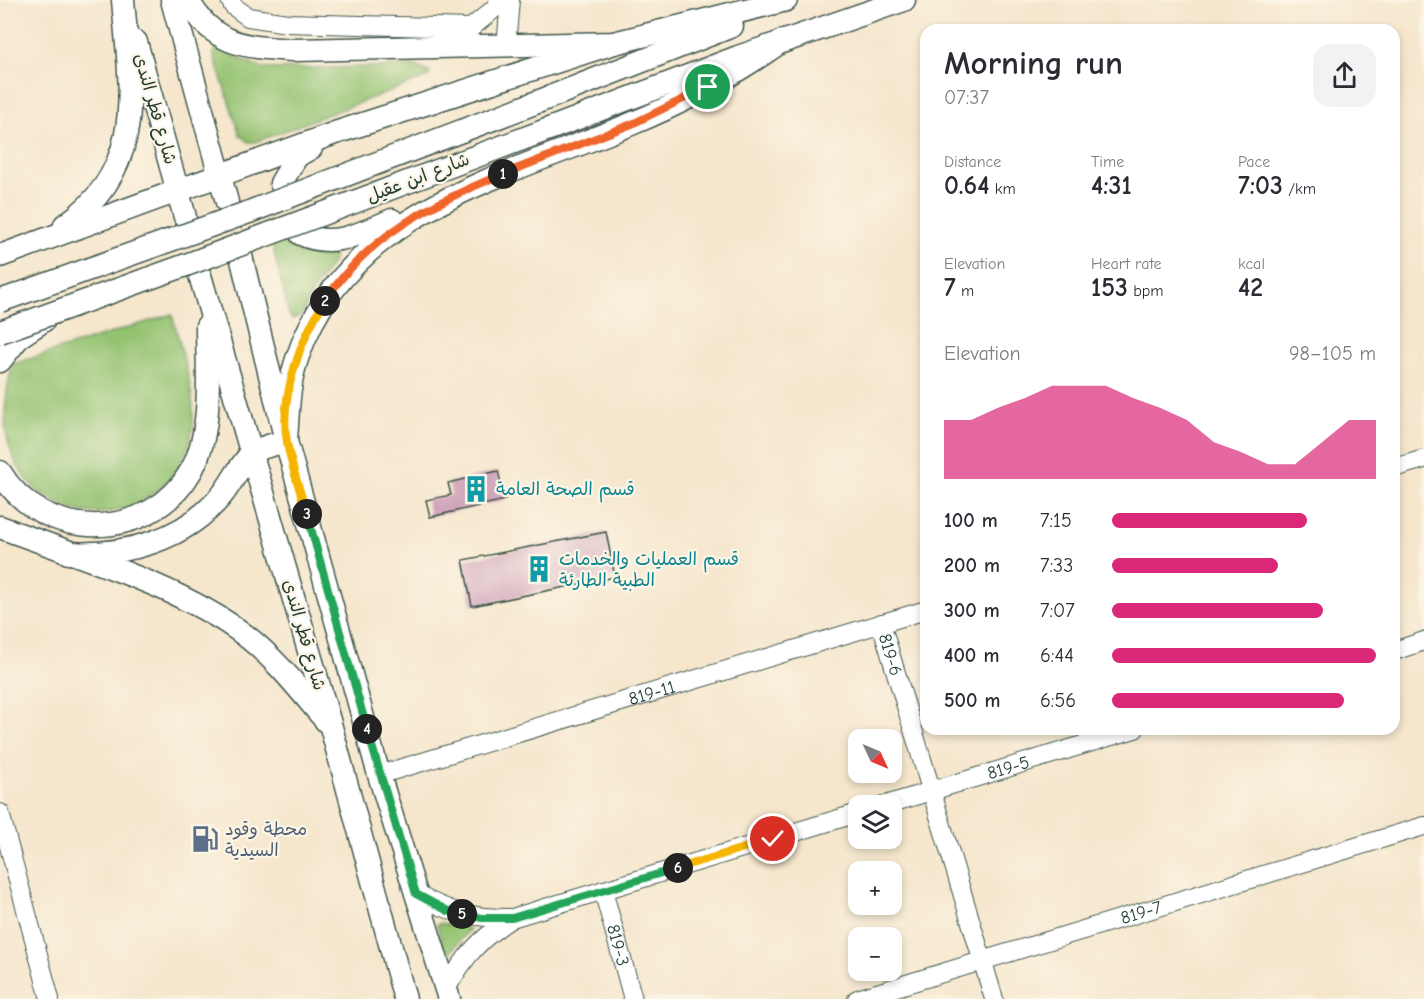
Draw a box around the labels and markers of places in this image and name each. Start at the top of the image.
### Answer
pin [682,61,733,112]
pin: 1 [488,159,518,189]
pin: 2 [310,286,340,316]
building icon: قسم الصحة العامة [461,474,491,504]
place label: قسم الصحة العامة [496,479,635,503]
pin: 3 [292,499,322,529]
place label: قسم العمليات والخدمات الطبية الطارئة [559,549,739,591]
building icon: قسم العمليات والخدمات الطبية الطارئة [524,554,554,584]
pin: 4 [352,714,382,744]
pin [747,813,798,864]
place label: محطة وقود السيدية [225,819,307,861]
fuel station icon: محطة وقود السيدية [190,824,220,854]
pin: 6 [663,853,693,883]
pin: 5 [447,899,477,929]

